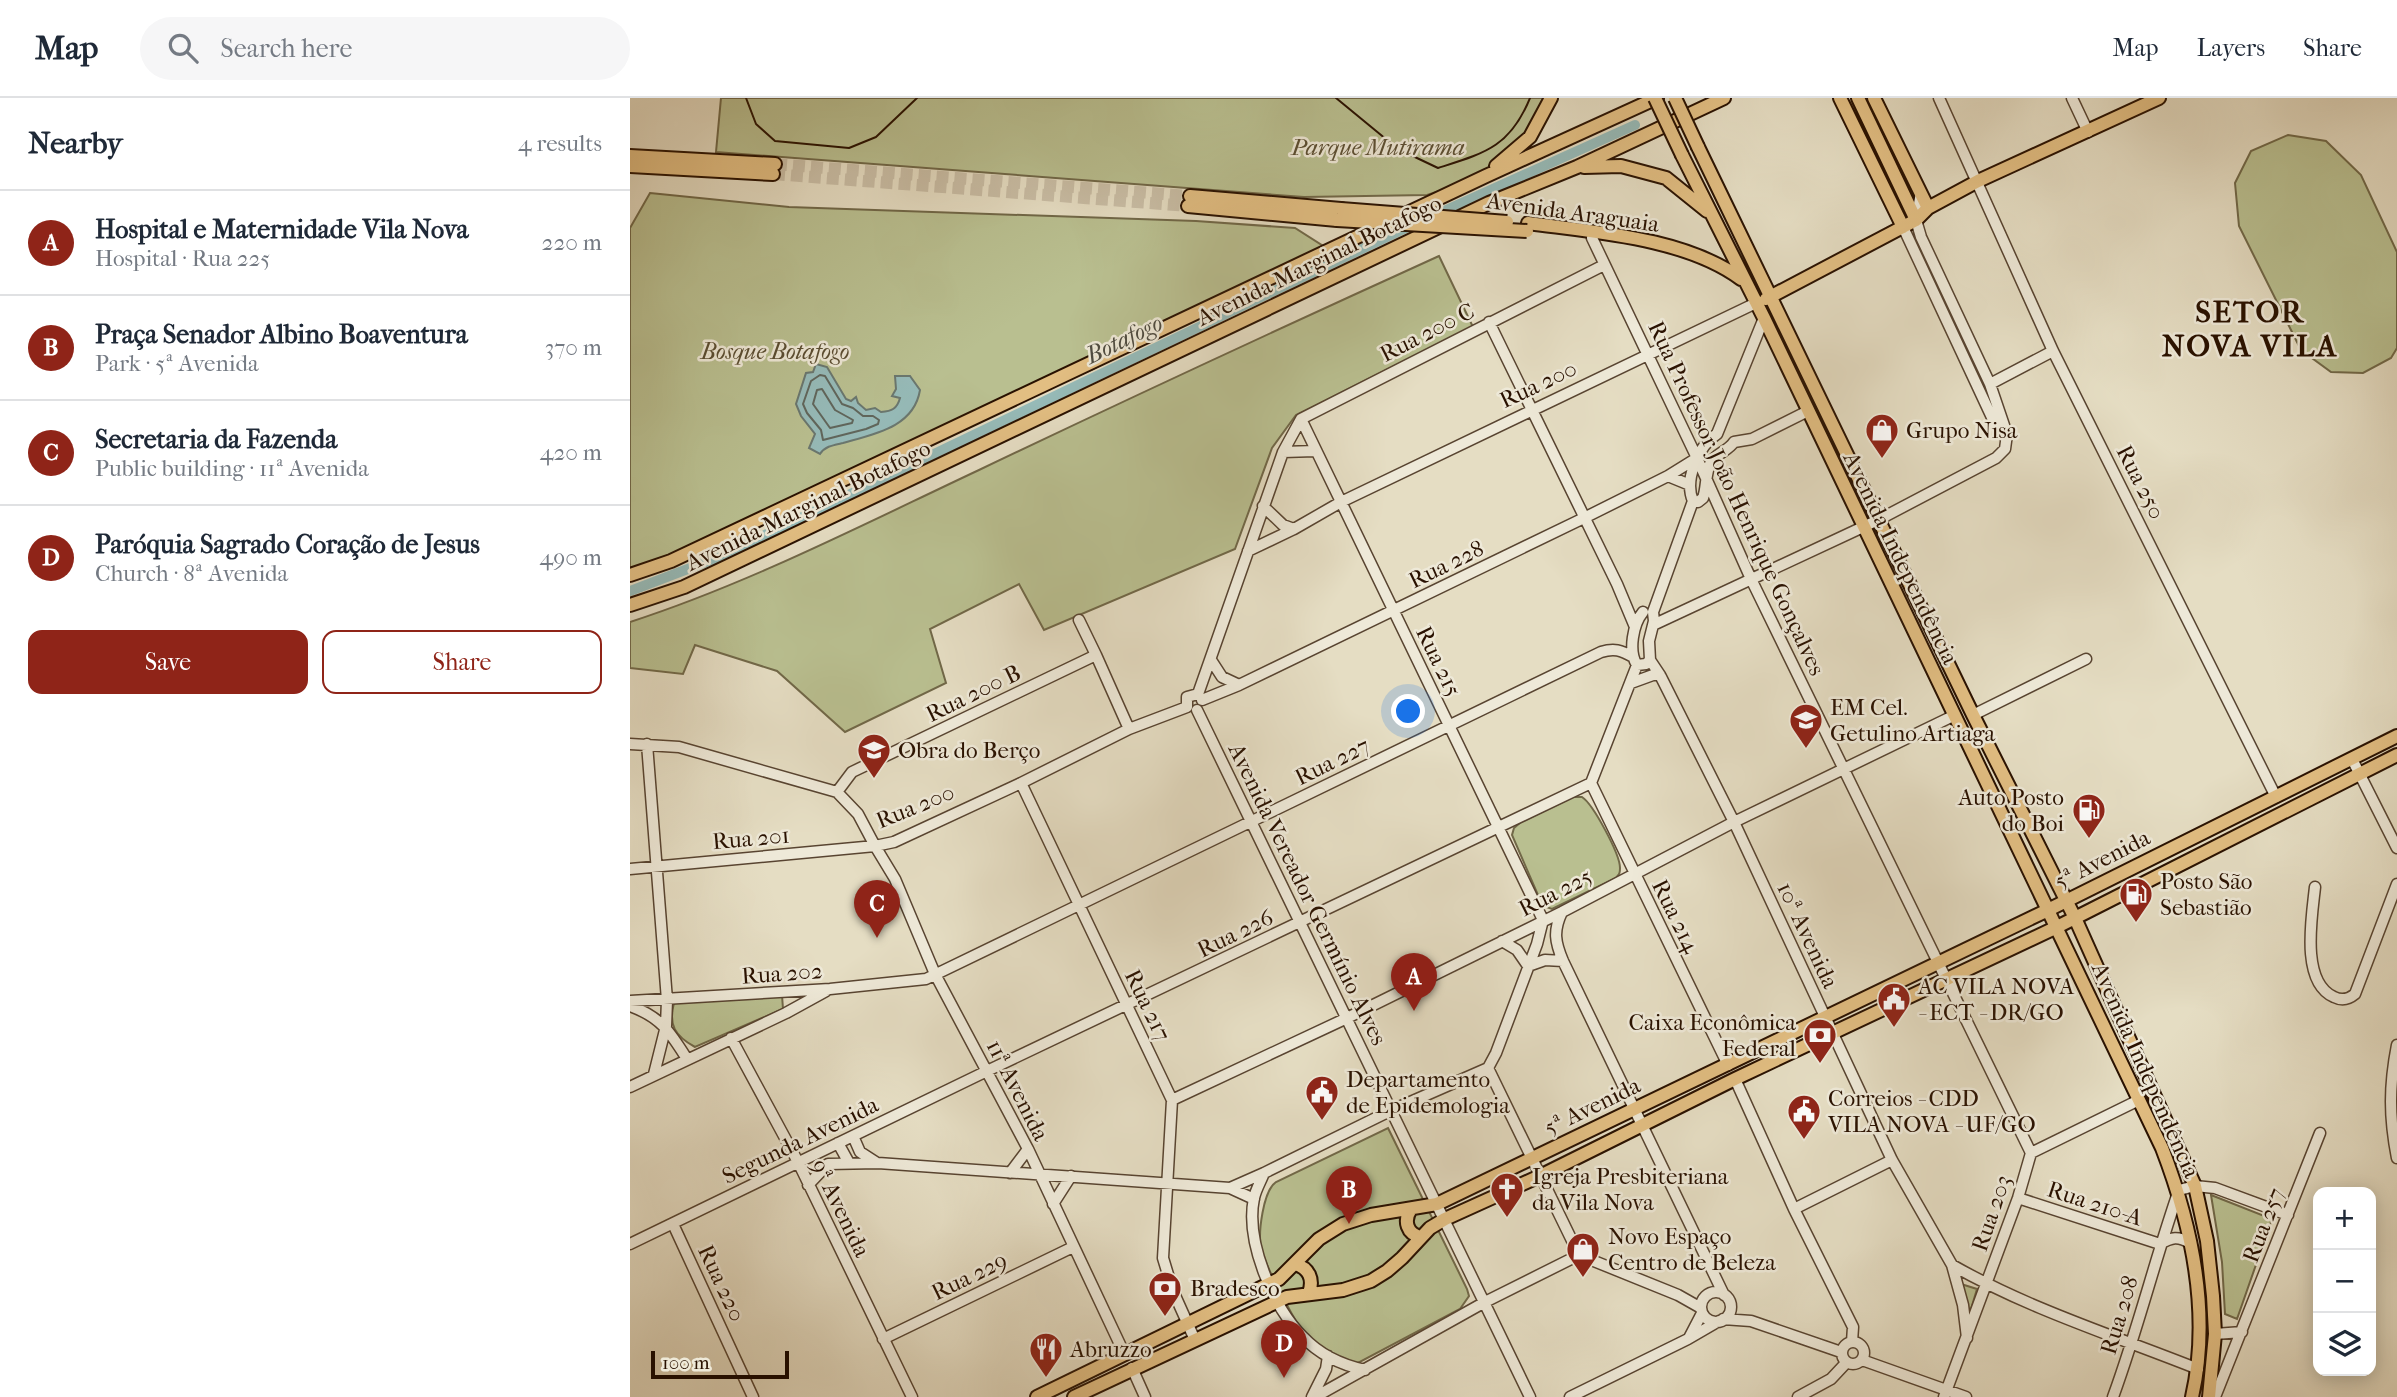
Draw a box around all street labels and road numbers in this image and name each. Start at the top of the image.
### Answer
street label: Avenida Araguaia [1484,187,1661,238]
street label: Avenida Marginal Botafogo [1192,189,1446,332]
street label: Rua 200 C [1375,297,1479,368]
street label: Rua Professor João Henrique Gonçalves [1642,317,1831,680]
street label: Rua 200 [1495,355,1581,414]
street label: Avenida Marginal Botafogo [681,434,935,577]
street label: Rua 250 [2111,441,2171,524]
street label: Avenida Independência [1837,447,1964,669]
street label: Rua 228 [1404,535,1488,594]
street label: Rua 215 [1410,622,1467,701]
street label: Rua 200 B [921,659,1025,728]
street label: Rua 227 [1291,732,1374,791]
street label: Avenida Vereador Germínio Alves [1222,738,1392,1049]
street label: Rua 200 [872,779,958,834]
street label: Rua 201 [711,822,791,855]
street label: 5ª Avenida [2050,824,2155,895]
street label: Rua 225 [1514,863,1596,922]
street label: Rua 214 [1646,875,1706,959]
street label: 10ª Avenida [1771,878,1844,993]
street label: Rua 226 [1193,903,1278,963]
street label: Rua 202 [741,957,824,990]
street label: Avenida Independência [2085,957,2205,1182]
street label: Rua 217 [1119,965,1176,1045]
street label: 11ª Avenida [981,1035,1055,1146]
street label: 5ª Avenida [1540,1072,1645,1141]
street label: Segunda Avenida [718,1091,883,1190]
street label: 9ª Avenida [805,1155,876,1262]
street label: Rua 203 [1966,1171,2017,1255]
street label: Rua 210-A [2044,1175,2147,1232]
street label: Rua 257 [2237,1184,2290,1266]
street label: Rua 220 [692,1241,751,1326]
street label: Rua 229 [927,1247,1011,1306]
street label: Rua 208 [2095,1272,2144,1358]

